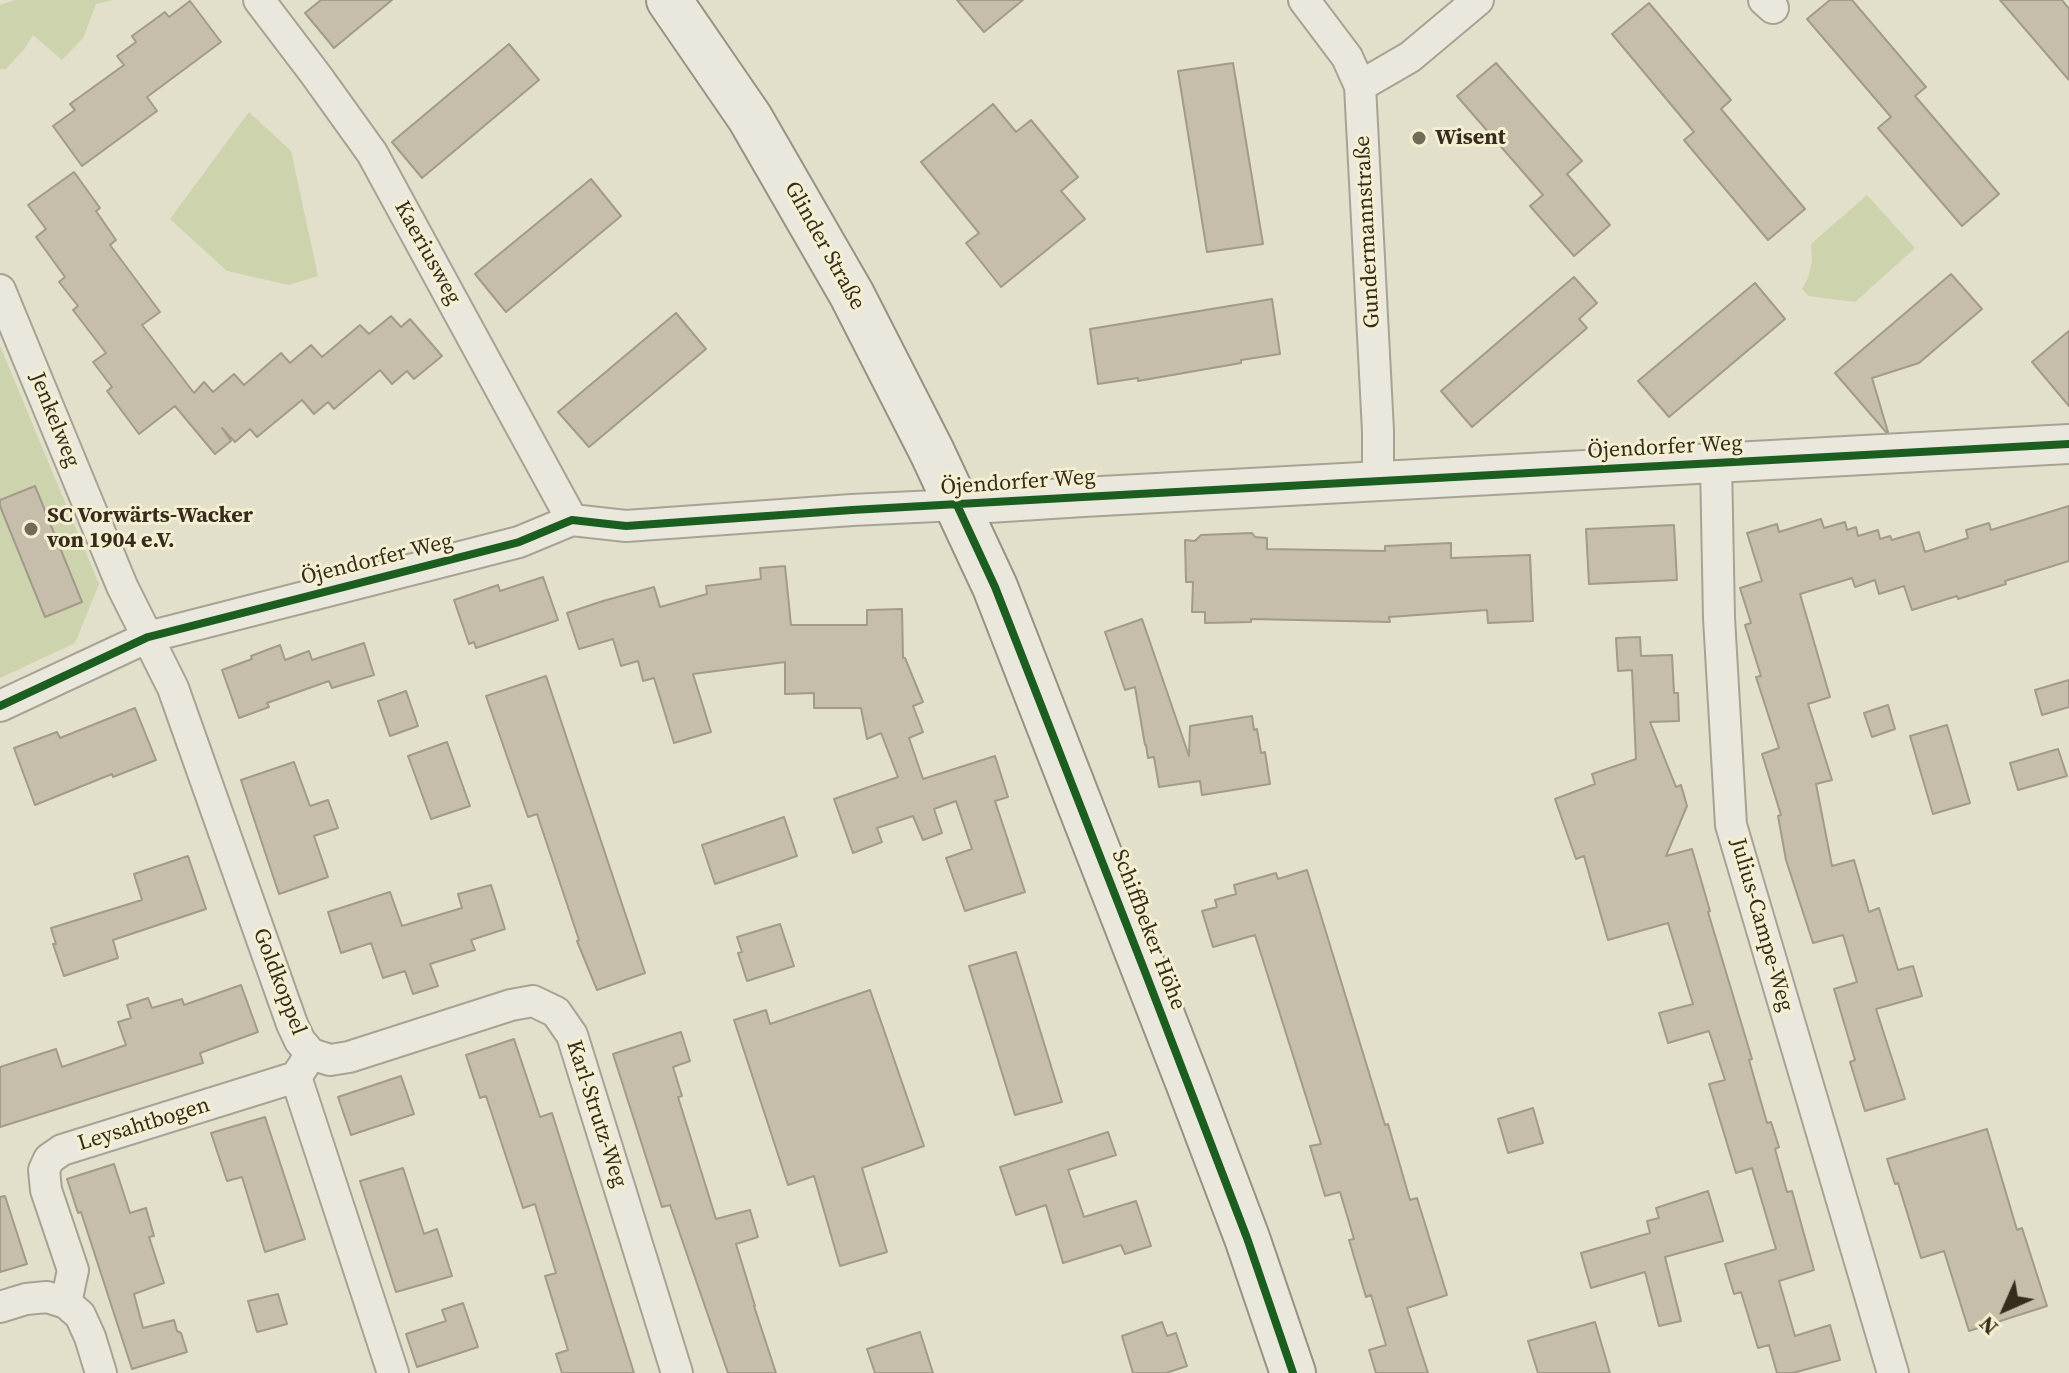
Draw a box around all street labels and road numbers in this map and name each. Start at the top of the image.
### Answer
street label: Gundermannstraße [1350,135,1386,329]
street label: Glinder Straße [778,177,870,315]
street label: Kaeriusweg [388,197,466,309]
street label: Jenkelweg [23,369,85,471]
street label: Öjendorfer Weg [1587,431,1743,465]
street label: Öjendorfer Weg [940,464,1096,502]
street label: Öjendorfer Weg [298,528,456,592]
street label: Julius-Campe-Weg [1724,835,1798,1015]
street label: Schiffbeker Höhe [1105,846,1191,1014]
street label: Goldkoppel [247,925,311,1039]
street label: Karl-Strutz-Weg [560,1037,632,1191]
street label: Leysahtbogen [75,1092,213,1158]

